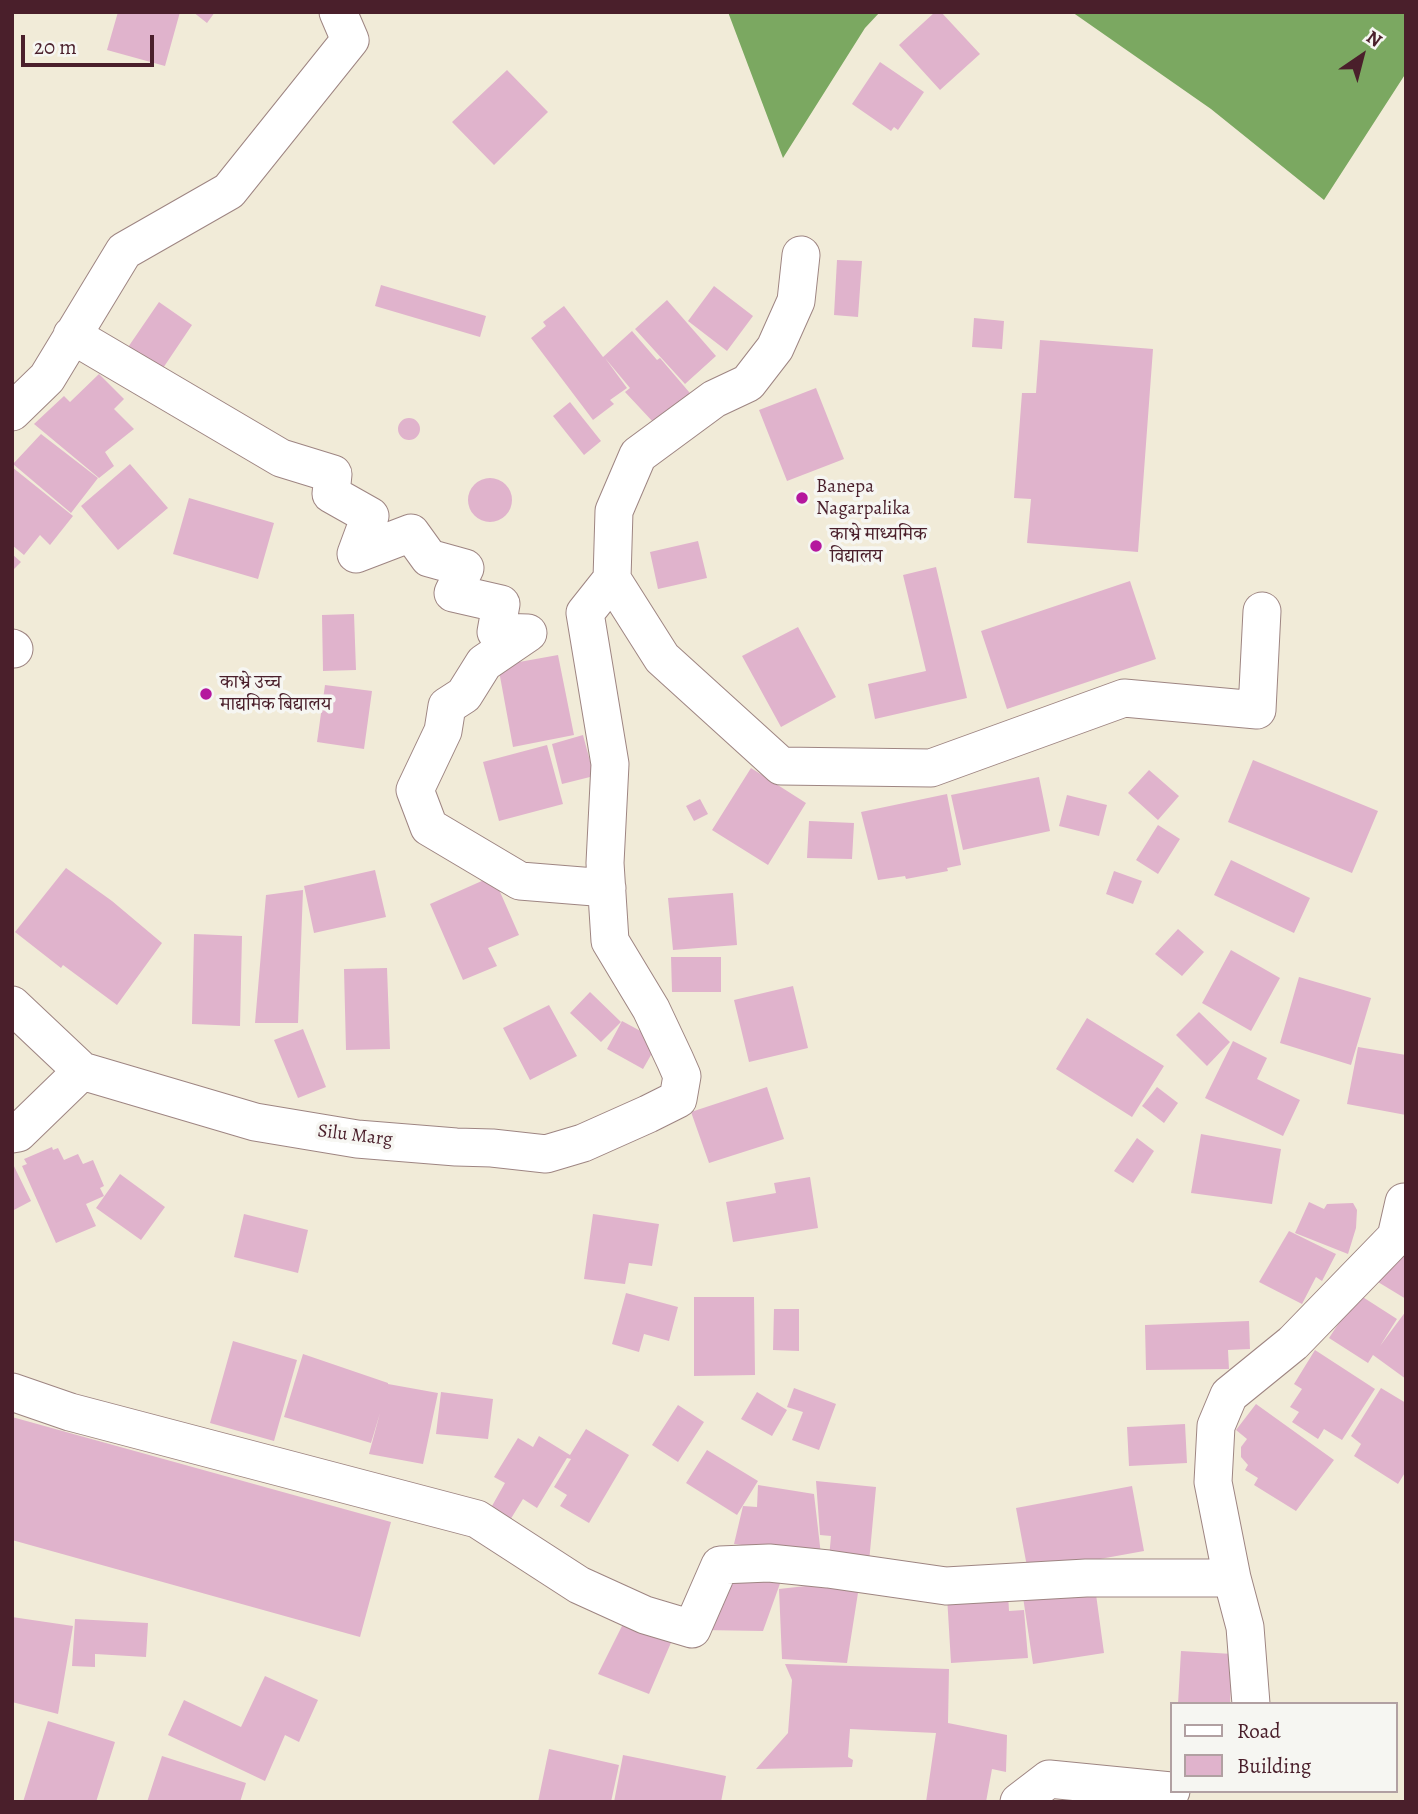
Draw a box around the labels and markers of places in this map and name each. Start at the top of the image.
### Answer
place label: Banepa Nagarpalika [816,476,910,520]
marker: Banepa Nagarpalika [794,490,810,506]
place label: काभ्रे माध्यमिक विद्यालय [830,524,927,568]
marker: काभ्रे माध्यमिक विद्यालय [808,538,824,554]
place label: काभ्रे उच्च माद्यमिक बिद्यालय [220,672,331,716]
marker: काभ्रे उच्च माद्यमिक बिद्यालय [198,686,214,702]

